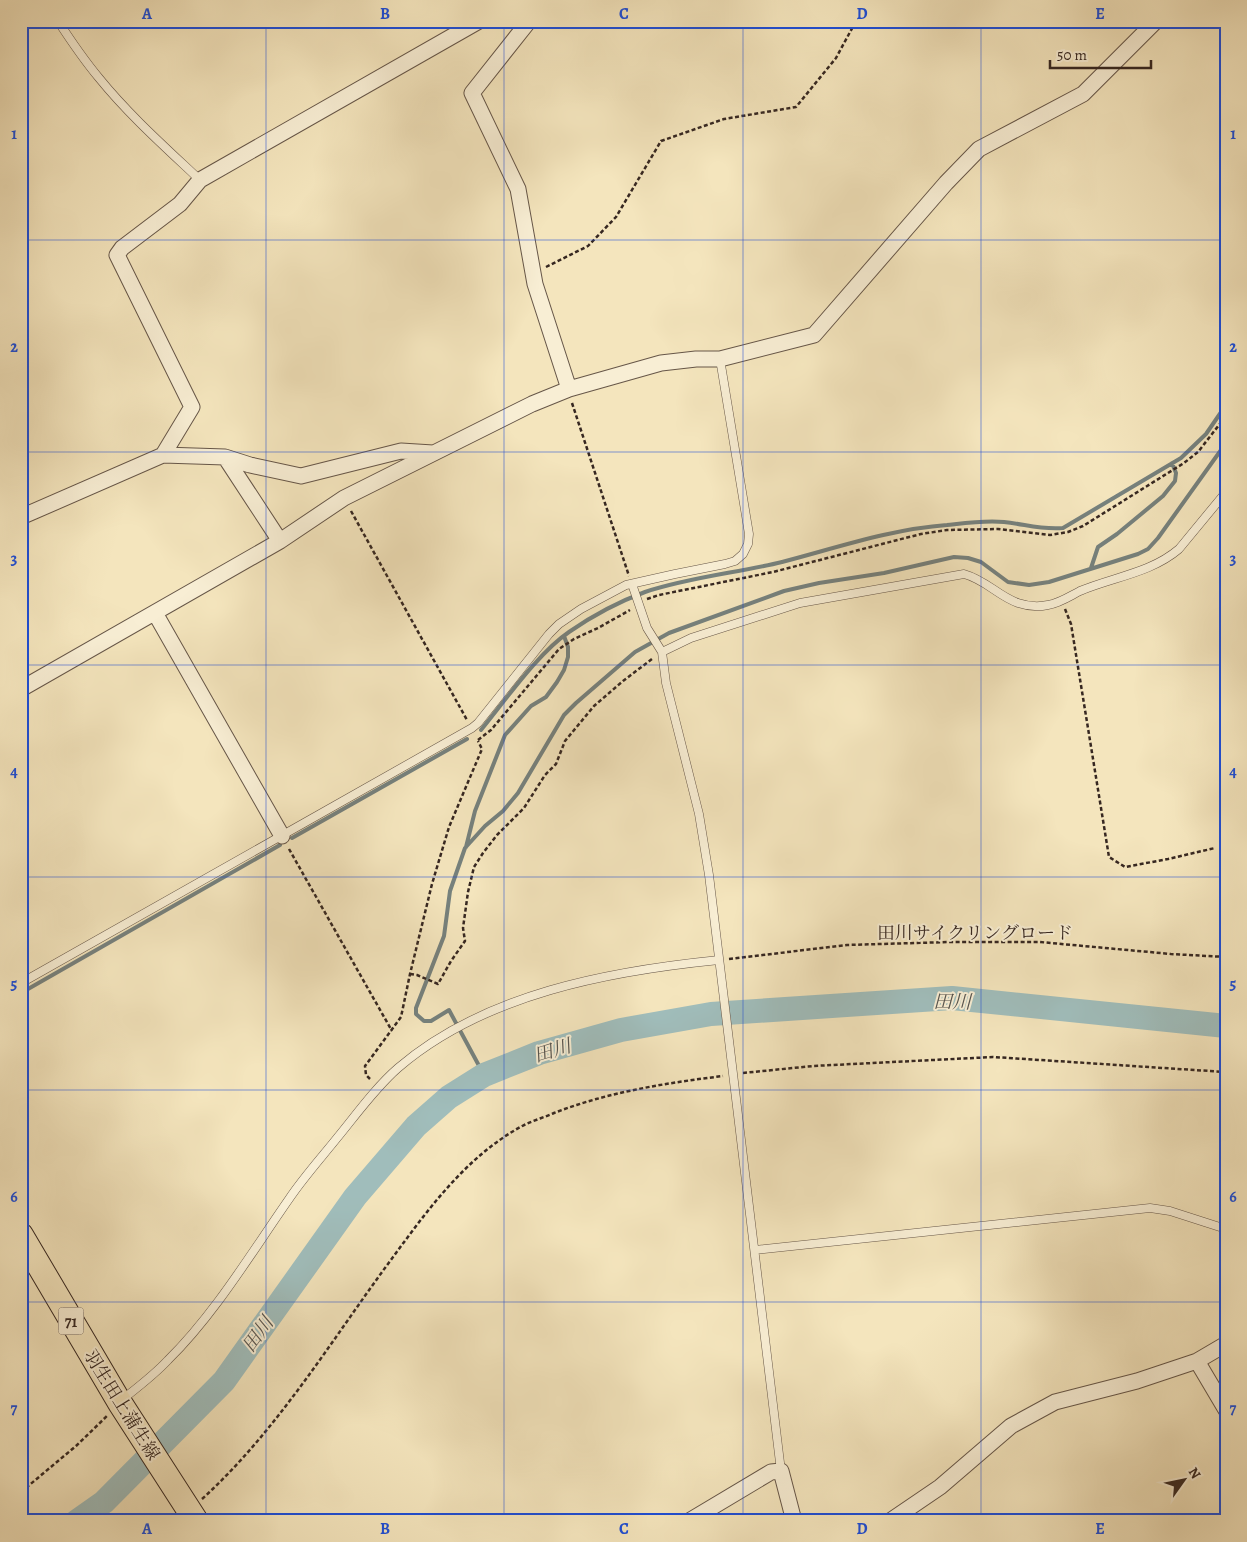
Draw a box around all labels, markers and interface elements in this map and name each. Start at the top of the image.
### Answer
text: A [141,3,153,25]
text: B [380,3,390,25]
text: C [619,3,629,25]
text: D [856,3,868,25]
text: E [1095,3,1105,25]
scale bar [1050,38,1151,70]
text: 50 m [1057,45,1087,65]
text: 1 [11,123,17,145]
text: 1 [1230,123,1236,145]
text: 2 [10,336,18,358]
text: 2 [1229,336,1237,358]
text: 3 [11,548,18,570]
text: 3 [1230,548,1237,570]
text: 4 [10,761,18,783]
text: 4 [1229,761,1237,783]
street label: 田川サイクリングロード [877,921,1073,945]
text: 5 [11,973,18,995]
text: 5 [1230,973,1237,995]
water label: 田川 [933,989,973,1015]
water label: 田川 [530,1032,576,1069]
text: 6 [10,1186,18,1208]
text: 6 [1229,1186,1237,1208]
road number: 71 [58,1308,84,1334]
water label: 田川 [236,1310,281,1358]
street label: 羽生田上蒲生線 [78,1345,166,1465]
text: 7 [11,1398,18,1420]
text: 7 [1230,1398,1237,1420]
north arrow [1160,1454,1210,1504]
text: N [1184,1464,1205,1483]
text: A [141,1518,153,1540]
text: B [380,1518,390,1540]
text: C [619,1518,629,1540]
text: D [856,1518,868,1540]
text: E [1095,1518,1105,1540]

